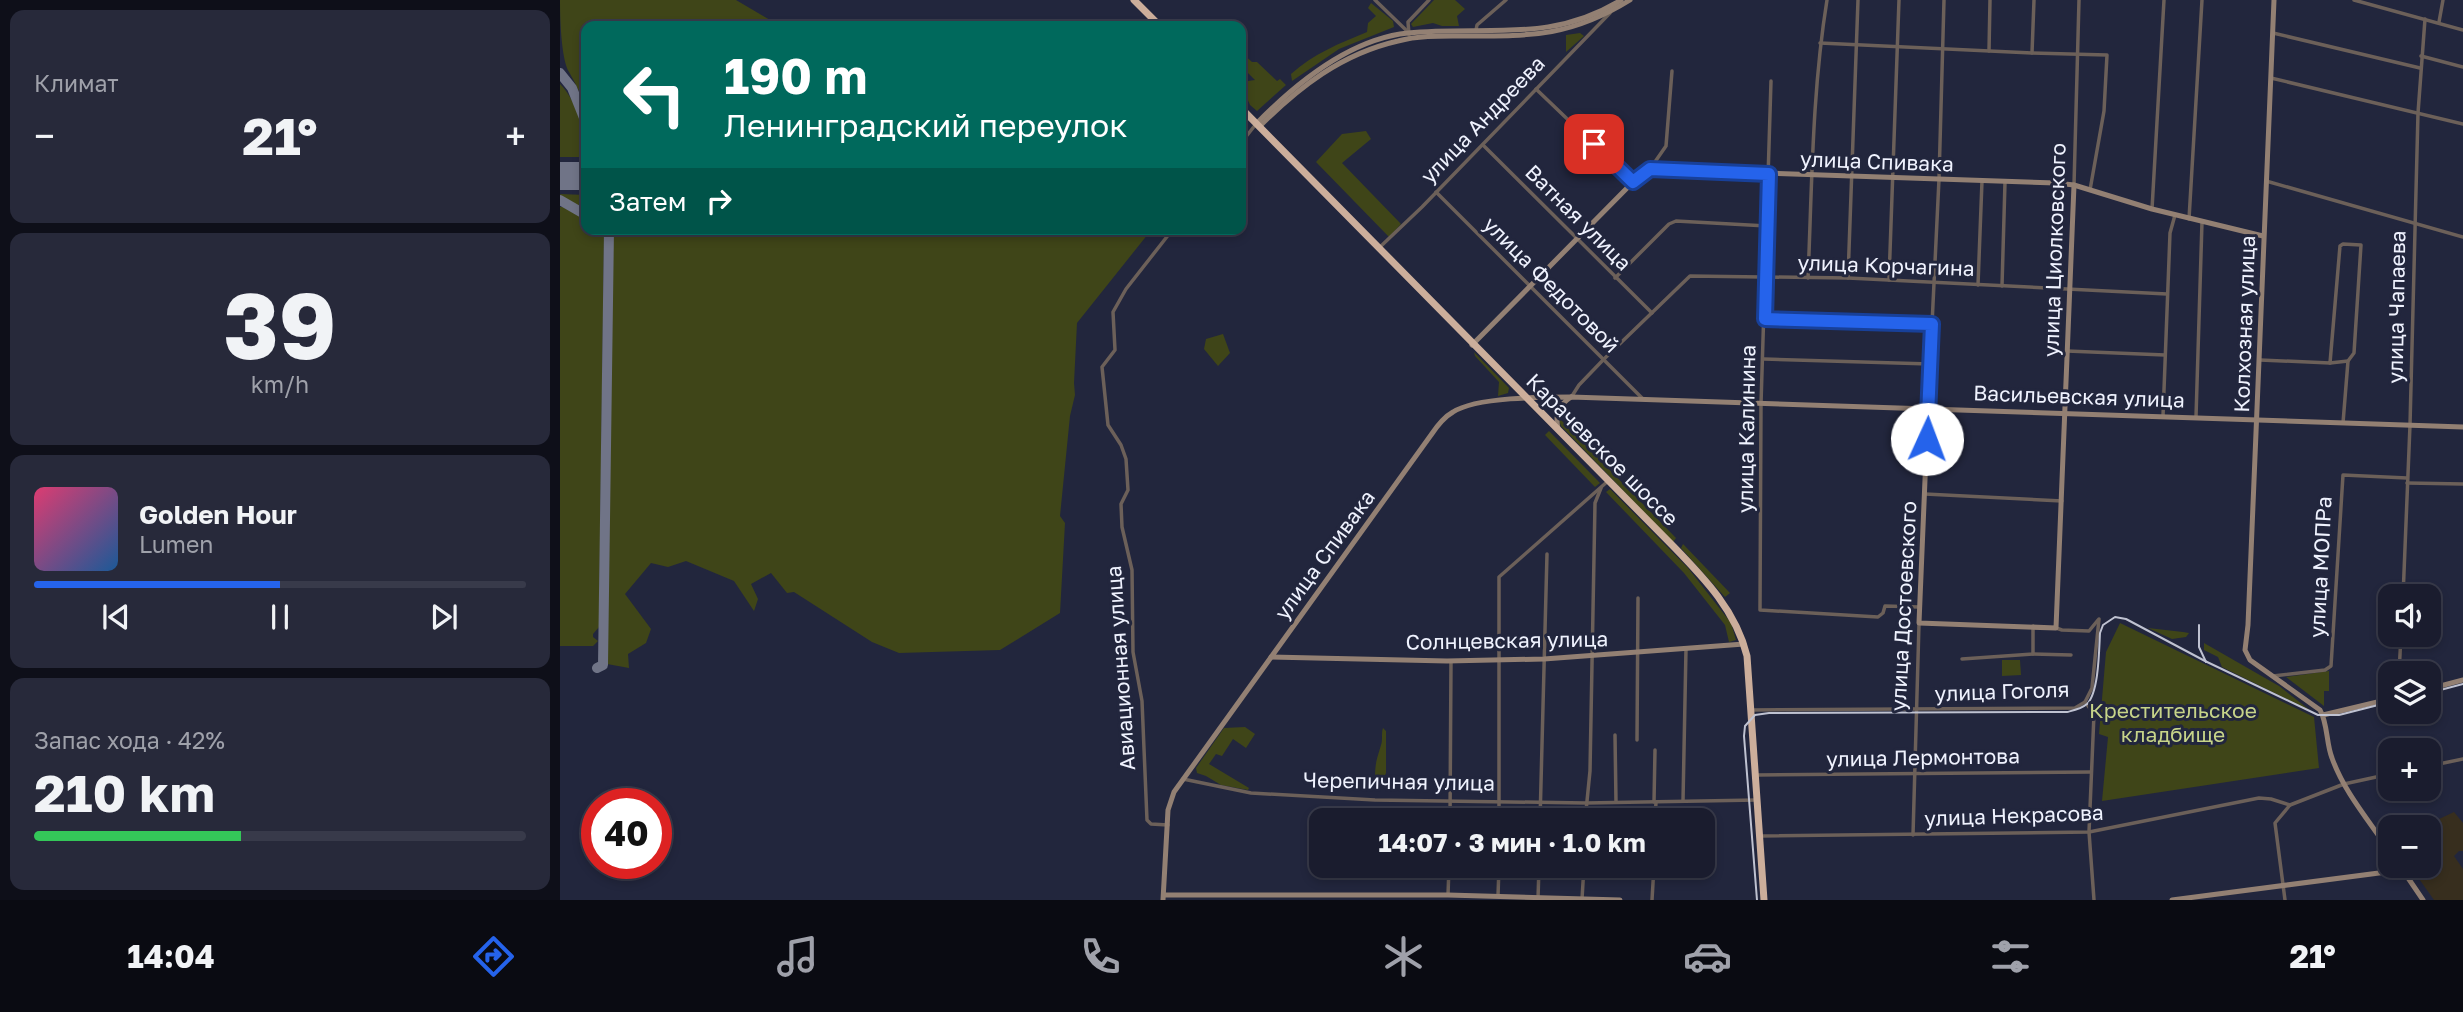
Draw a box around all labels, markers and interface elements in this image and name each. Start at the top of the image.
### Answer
text: 190 m [724,46,867,105]
icon: left [609,49,700,140]
street label: улица Андреева [1415,50,1550,189]
text: Климат [34,69,119,97]
text: 21° [242,104,318,166]
text: Ленинградский переулок [724,106,1128,144]
text: − [34,113,55,158]
text: + [505,113,526,158]
pin [1564,114,1624,174]
icon: arrive [1575,125,1613,163]
street label: улица Циолковского [2037,142,2071,357]
street label: улица Спивака [1800,145,1954,177]
street label: Ватная улица [1520,159,1637,276]
icon: right [700,182,738,220]
text: Затем [609,186,686,217]
street label: улица Федотовой [1478,211,1625,358]
street label: улица Чапаева [2382,230,2410,384]
street label: Колхозная улица [2228,235,2260,413]
street label: улица Корчагина [1797,249,1975,281]
text: 39 [223,270,337,379]
street label: улица Калинина [1732,345,1760,513]
street label: Карачевское шоссе [1521,368,1684,531]
text: km/h [251,370,309,398]
street label: Васильевская улица [1973,379,2185,413]
position arrow [1890,402,1964,476]
street label: улица Спивака [1268,485,1380,624]
street label: улица МОПРа [2303,495,2337,638]
text: Golden Hour [139,499,297,530]
street label: улица Достоевского [1885,500,1921,712]
text: Lumen [139,530,213,558]
street label: Авиационная улица [1100,565,1140,771]
map controls [2378,584,2441,878]
button: sound [2378,584,2441,647]
icon: previous [97,598,135,636]
icon: pause [261,598,299,636]
icon: next [425,598,463,636]
street label: Солнцевская улица [1405,625,1609,655]
button: layers [2378,661,2441,724]
street label: улица Гоголя [1934,676,2070,706]
park label: Крестительское кладбище [2089,697,2257,747]
text: Запас хода · 42% [34,726,225,754]
button: + [2378,738,2441,801]
street label: улица Лермонтова [1826,742,2020,772]
text: 210 km [34,761,215,823]
street label: Черепичная улица [1303,766,1495,796]
speed limit sign: 40 [581,788,672,879]
street label: улица Некрасова [1924,799,2104,831]
button: − [2378,815,2441,878]
text: 14:07 · 3 мин · 1.0 km [1378,827,1646,858]
icon: directions [469,932,518,981]
icon: music [773,932,822,981]
icon: phone [1076,932,1125,981]
icon: climate [1379,932,1428,981]
icon: car [1683,932,1732,981]
icon: filters [1986,932,2035,981]
text: 14:04 [127,937,215,975]
text: 21° [2289,937,2336,975]

